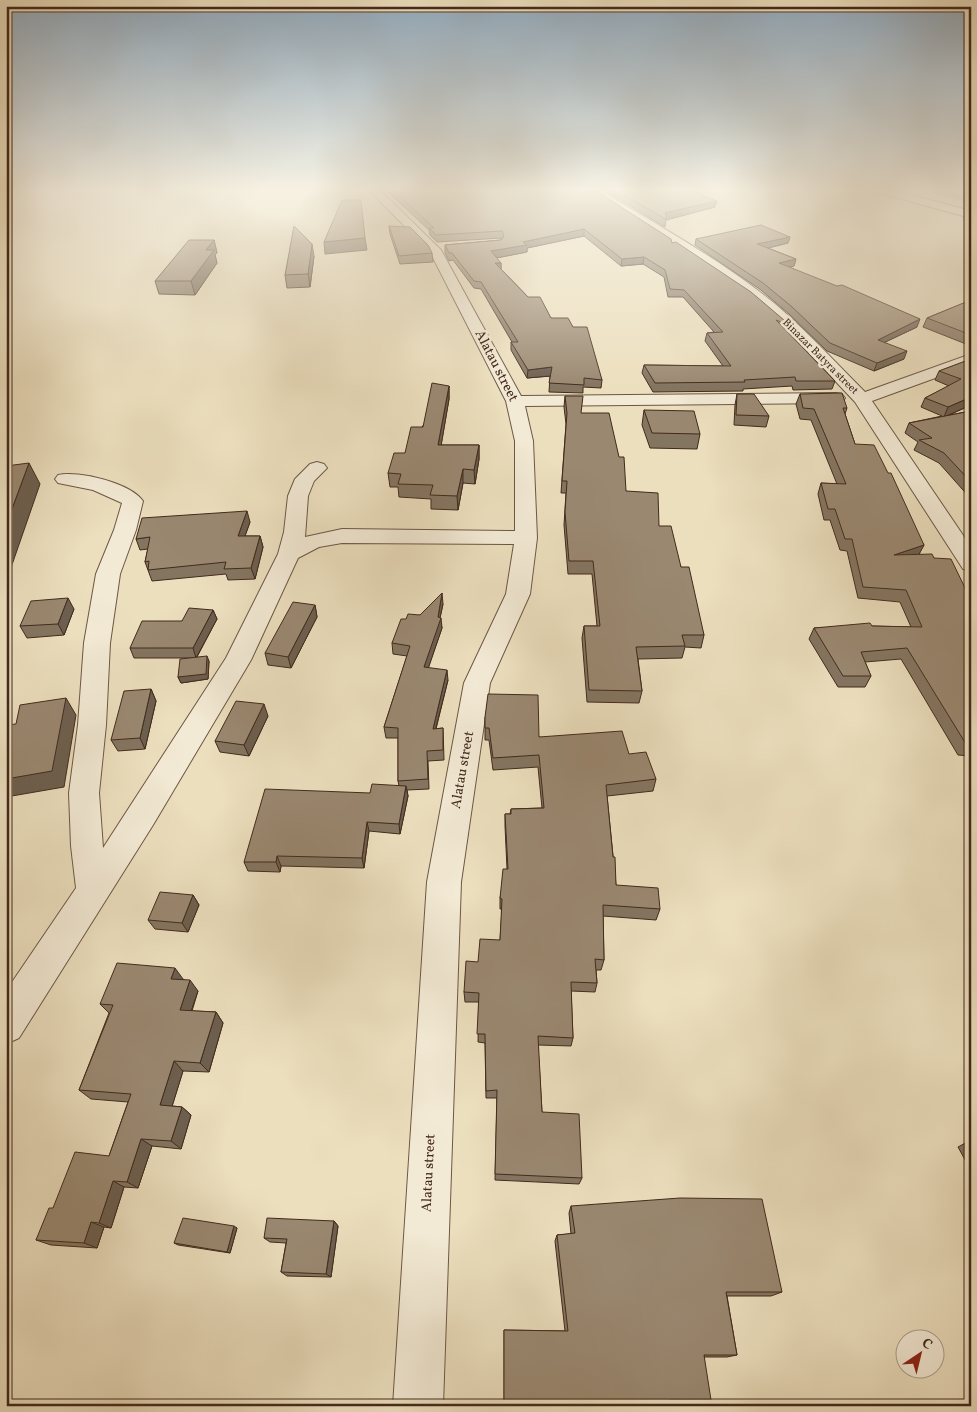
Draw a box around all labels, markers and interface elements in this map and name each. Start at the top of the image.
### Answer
street label: Binazar Batyra street [779,316,861,398]
street label: Alatau street [470,327,522,405]
street label: Alatau street [447,730,479,810]
street label: Alatau street [417,1133,441,1213]
north arrow [894,1330,944,1380]
text: С [917,1334,936,1355]

